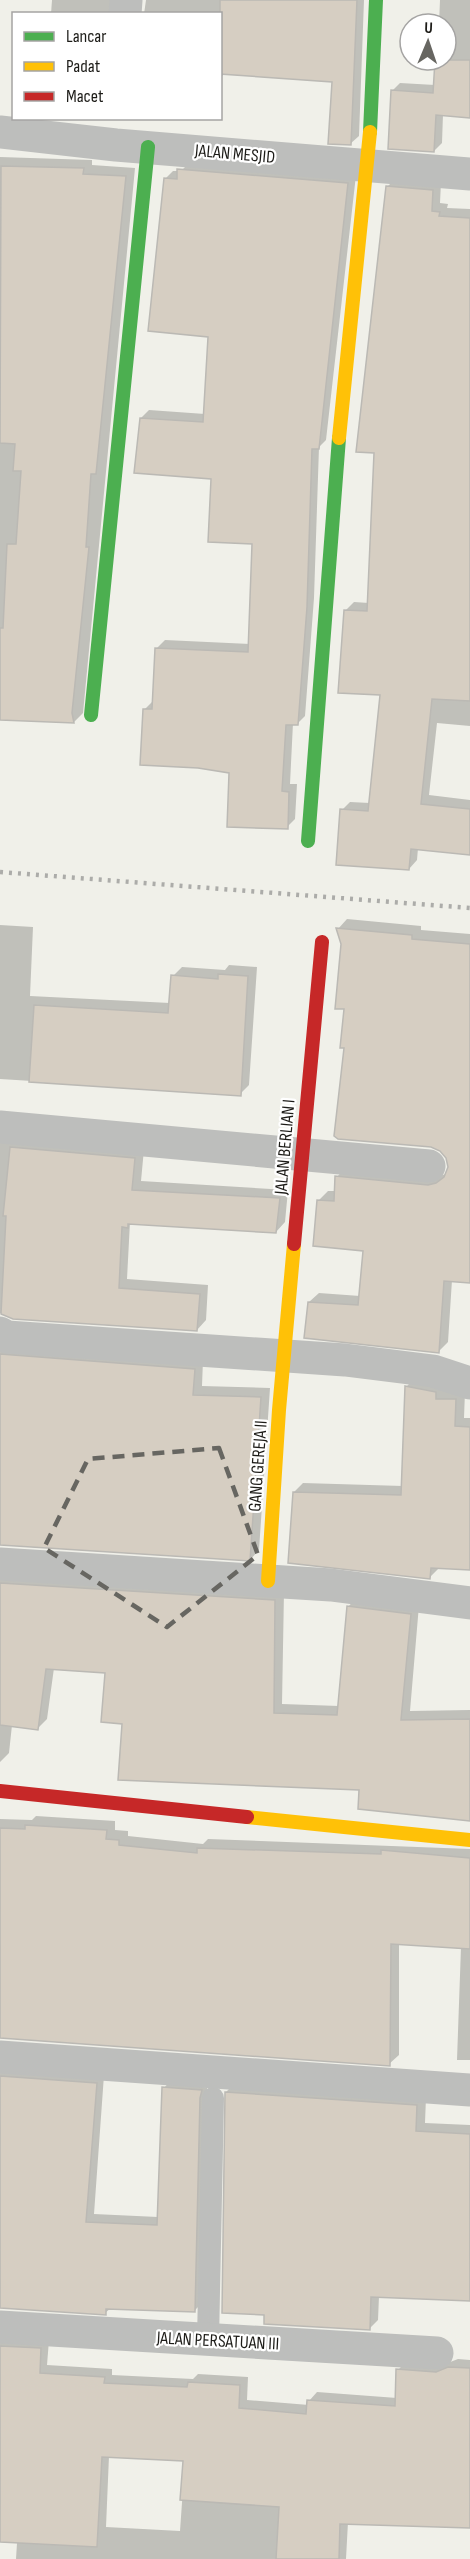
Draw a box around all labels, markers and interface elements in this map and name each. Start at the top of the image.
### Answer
legend [12,12,222,120]
north arrow [398,12,458,72]
text: U [424,19,433,38]
text: Lancar [66,26,106,47]
text: Padat [66,56,101,77]
text: Macet [66,86,104,107]
street label: JALAN MESJID [193,140,276,168]
street label: JALAN BERLIAN I [270,1099,300,1196]
street label: GANG GEREJA II [244,1420,272,1512]
street label: JALAN PERSATUAN III [155,2327,280,2355]

